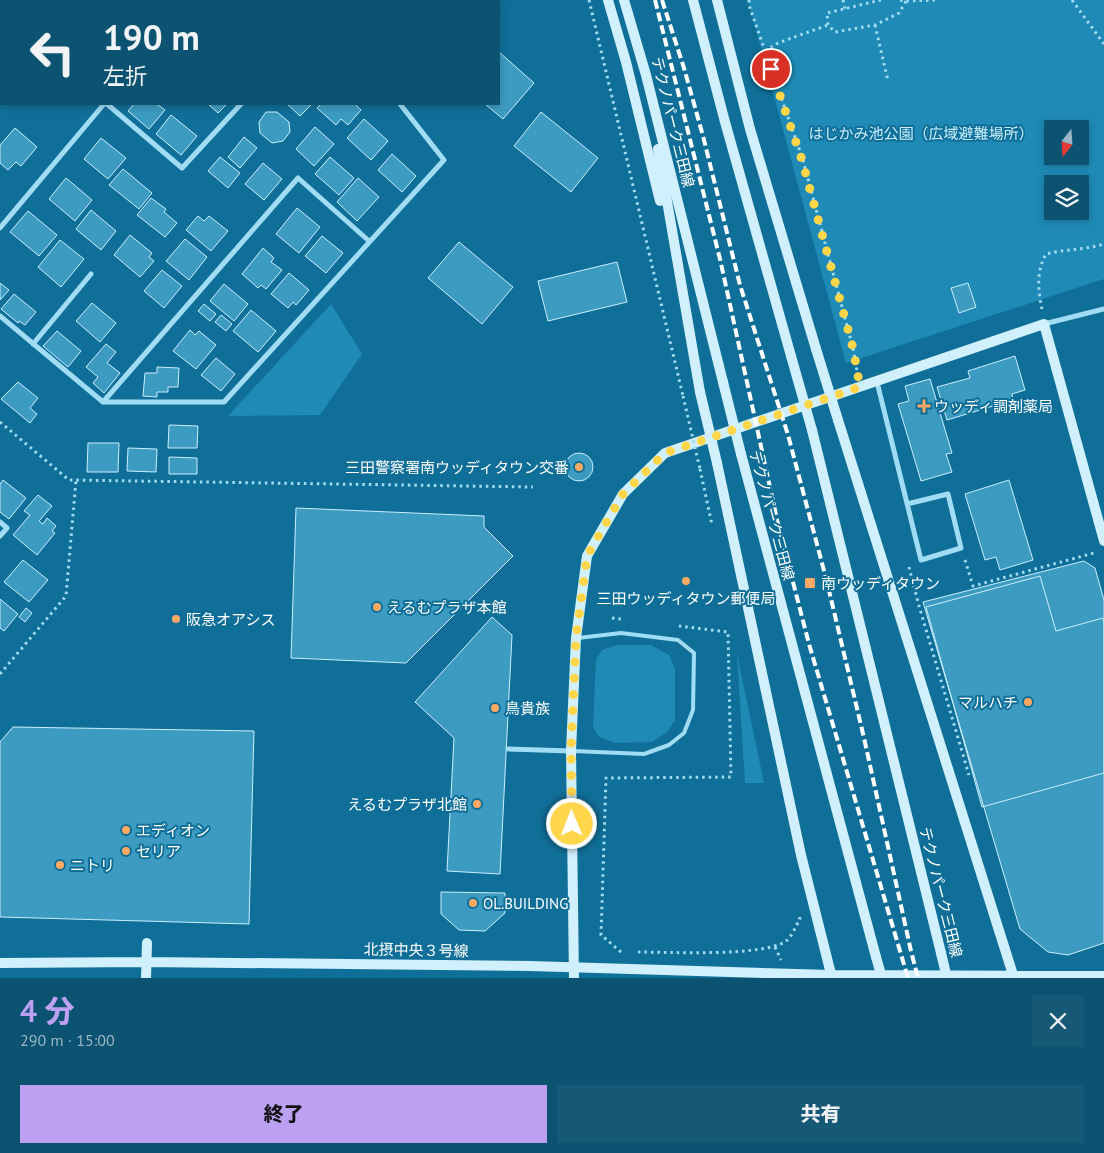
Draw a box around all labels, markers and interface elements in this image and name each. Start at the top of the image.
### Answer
text: 190 m [103,14,200,60]
icon: left [20,20,85,85]
pin [750,48,792,90]
street label: テクノパーク三田線 [648,55,698,189]
icon: arrive [757,55,785,83]
text: 左折 [103,62,147,90]
north arrow [1044,120,1089,165]
map controls [1044,120,1089,220]
park label: はじかみ池公園（広域避難場所） [808,124,1034,143]
button: layers [1044,175,1089,220]
place label: ウッディ調剤薬局 [934,397,1053,416]
marker: ウッディ調剤薬局 [918,400,930,412]
street label: テクノパーク三田線 [745,448,799,582]
place label: 三田警察署南ウッディタウン交番 [345,458,569,477]
marker: 三田警察署南ウッディタウン交番 [573,461,585,473]
place label: 南ウッディタウン [821,574,940,593]
marker: 三田ウッディタウン郵便局 [680,575,692,587]
marker: 南ウッディタウン [803,576,817,590]
place label: 三田ウッディタウン郵便局 [597,589,775,608]
place label: えるむプラザ本館 [387,598,507,617]
marker: えるむプラザ本館 [371,601,383,613]
place label: 阪急オアシス [186,610,275,629]
marker: 阪急オアシス [170,613,182,625]
place label: マルハチ [958,693,1018,712]
marker: マルハチ [1022,696,1034,708]
place label: 鳥貴族 [505,699,550,718]
marker: 鳥貴族 [489,702,501,714]
place label: えるむプラザ北館 [347,795,467,814]
position arrow [545,797,597,849]
marker: えるむプラザ北館 [471,798,483,810]
place label: エディオン [136,821,210,840]
marker: エディオン [120,824,132,836]
street label: テクノパーク三田線 [916,825,966,959]
place label: セリア [136,842,181,861]
marker: セリア [120,845,132,857]
place label: ニトリ [70,856,115,875]
marker: ニトリ [54,859,66,871]
place label: OL.BUILDING [483,894,568,913]
marker: OL.BUILDING [467,897,479,909]
street label: 北摂中央３号線 [363,940,469,960]
text: 4 分 [20,991,75,1030]
button: close [1032,995,1084,1047]
text: 290 m · 15:00 [20,1030,115,1050]
button: 終了 [20,1085,547,1143]
button: 共有 [557,1085,1084,1143]

